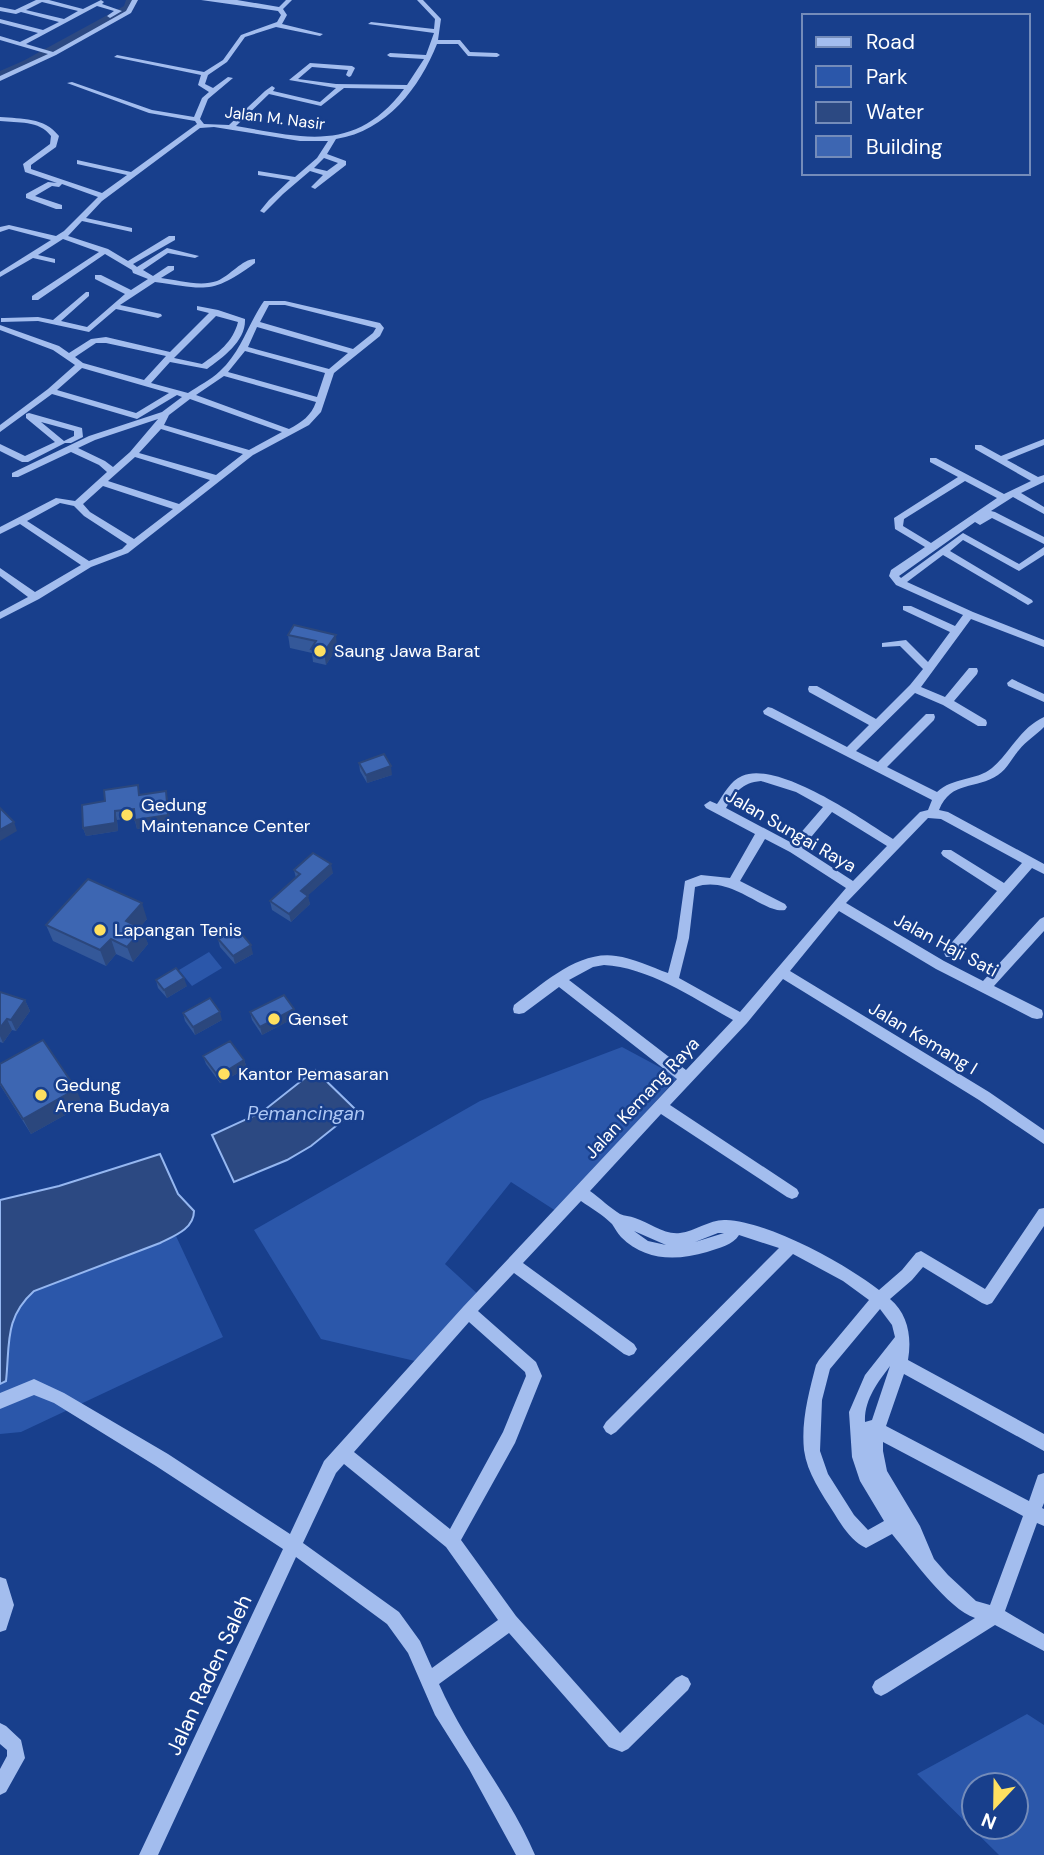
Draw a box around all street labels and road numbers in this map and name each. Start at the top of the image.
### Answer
street label: Jalan M. Nasir [224,101,326,135]
street label: Jalan Sungai Raya [721,784,861,878]
street label: Jalan Haji Sati [890,907,1002,983]
street label: Jalan Kemang I [864,996,982,1080]
street label: Jalan Kemang Raya [579,1032,705,1164]
street label: Jalan Raden Saleh [159,1590,259,1760]

